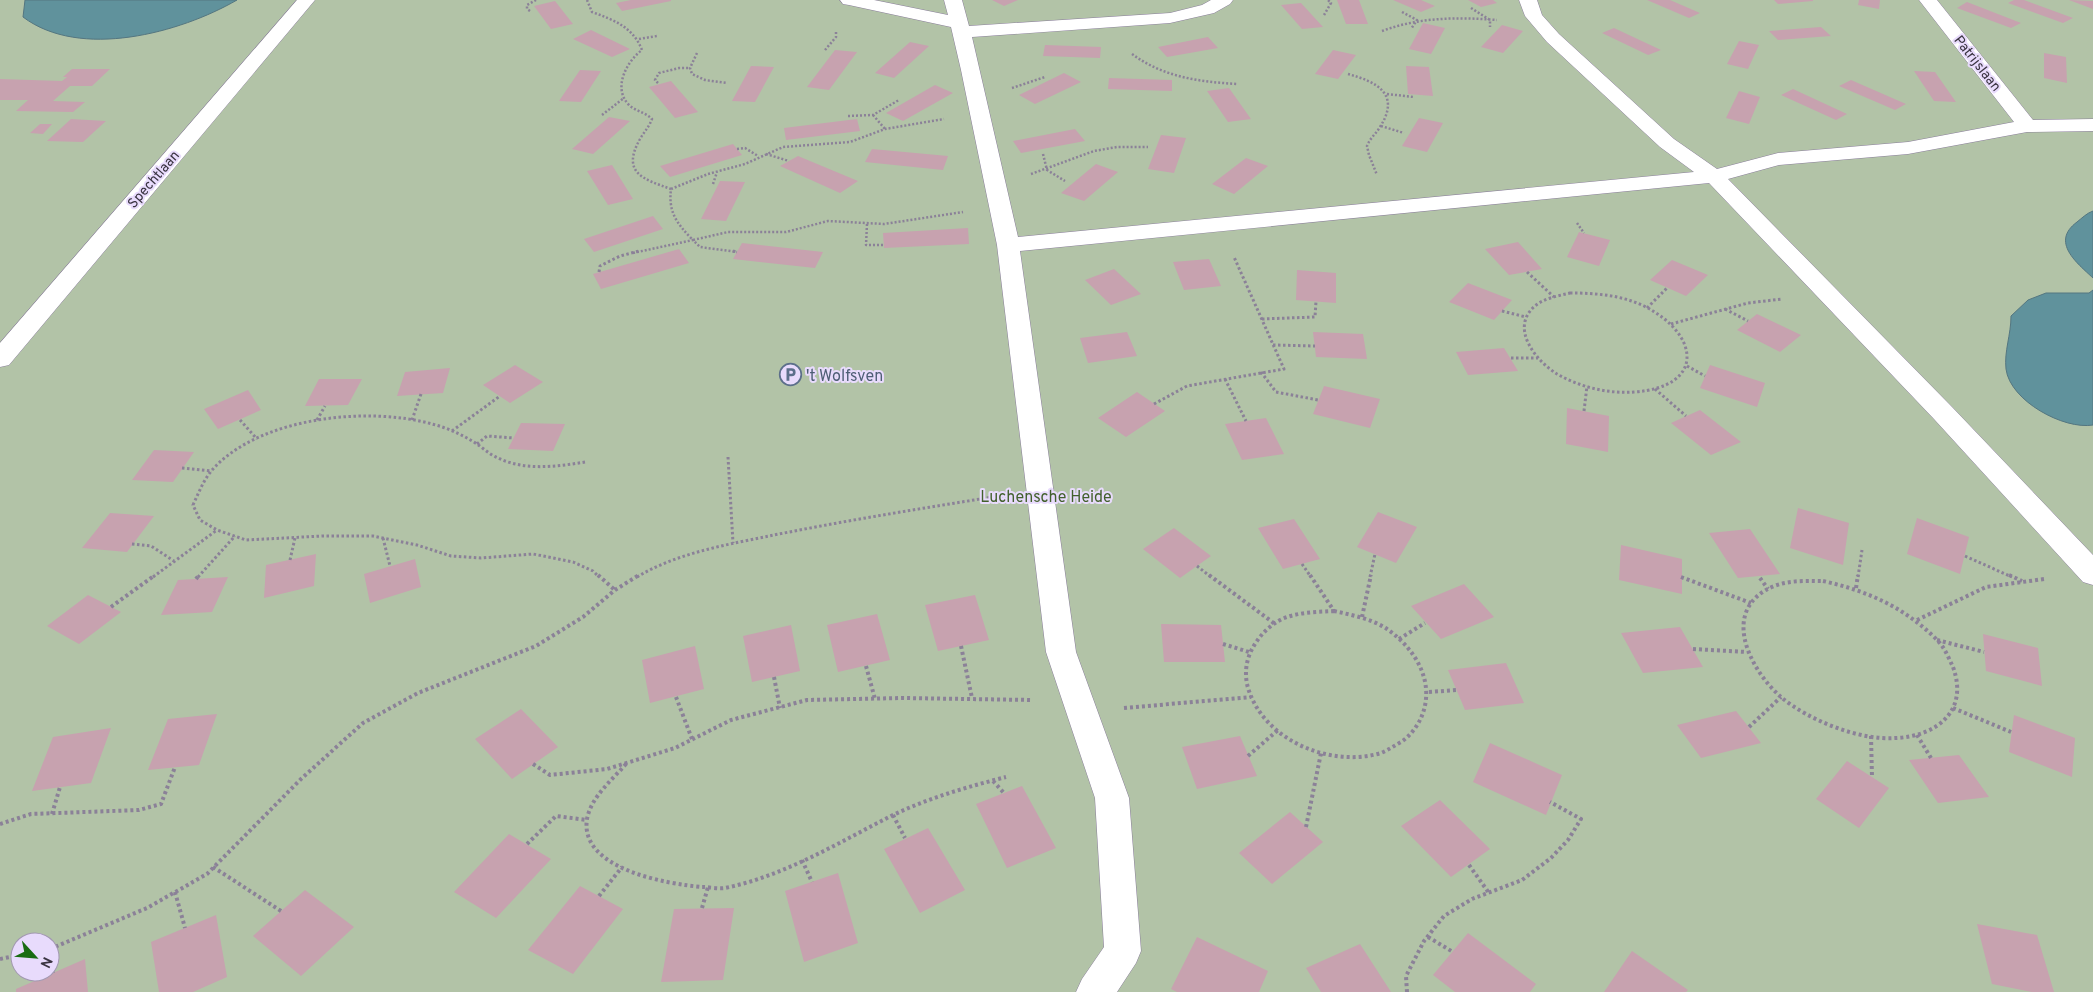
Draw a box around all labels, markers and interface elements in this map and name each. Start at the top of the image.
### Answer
street label: Patrijslaan [1950,33,2004,95]
street label: Spechtlaan [125,148,184,212]
parking icon: 't Wolfsven [778,363,802,387]
place label: 't Wolfsven [806,367,883,387]
park label: Luchensche Heide [980,488,1112,508]
north arrow [10,932,60,982]
text: N [35,954,55,970]

